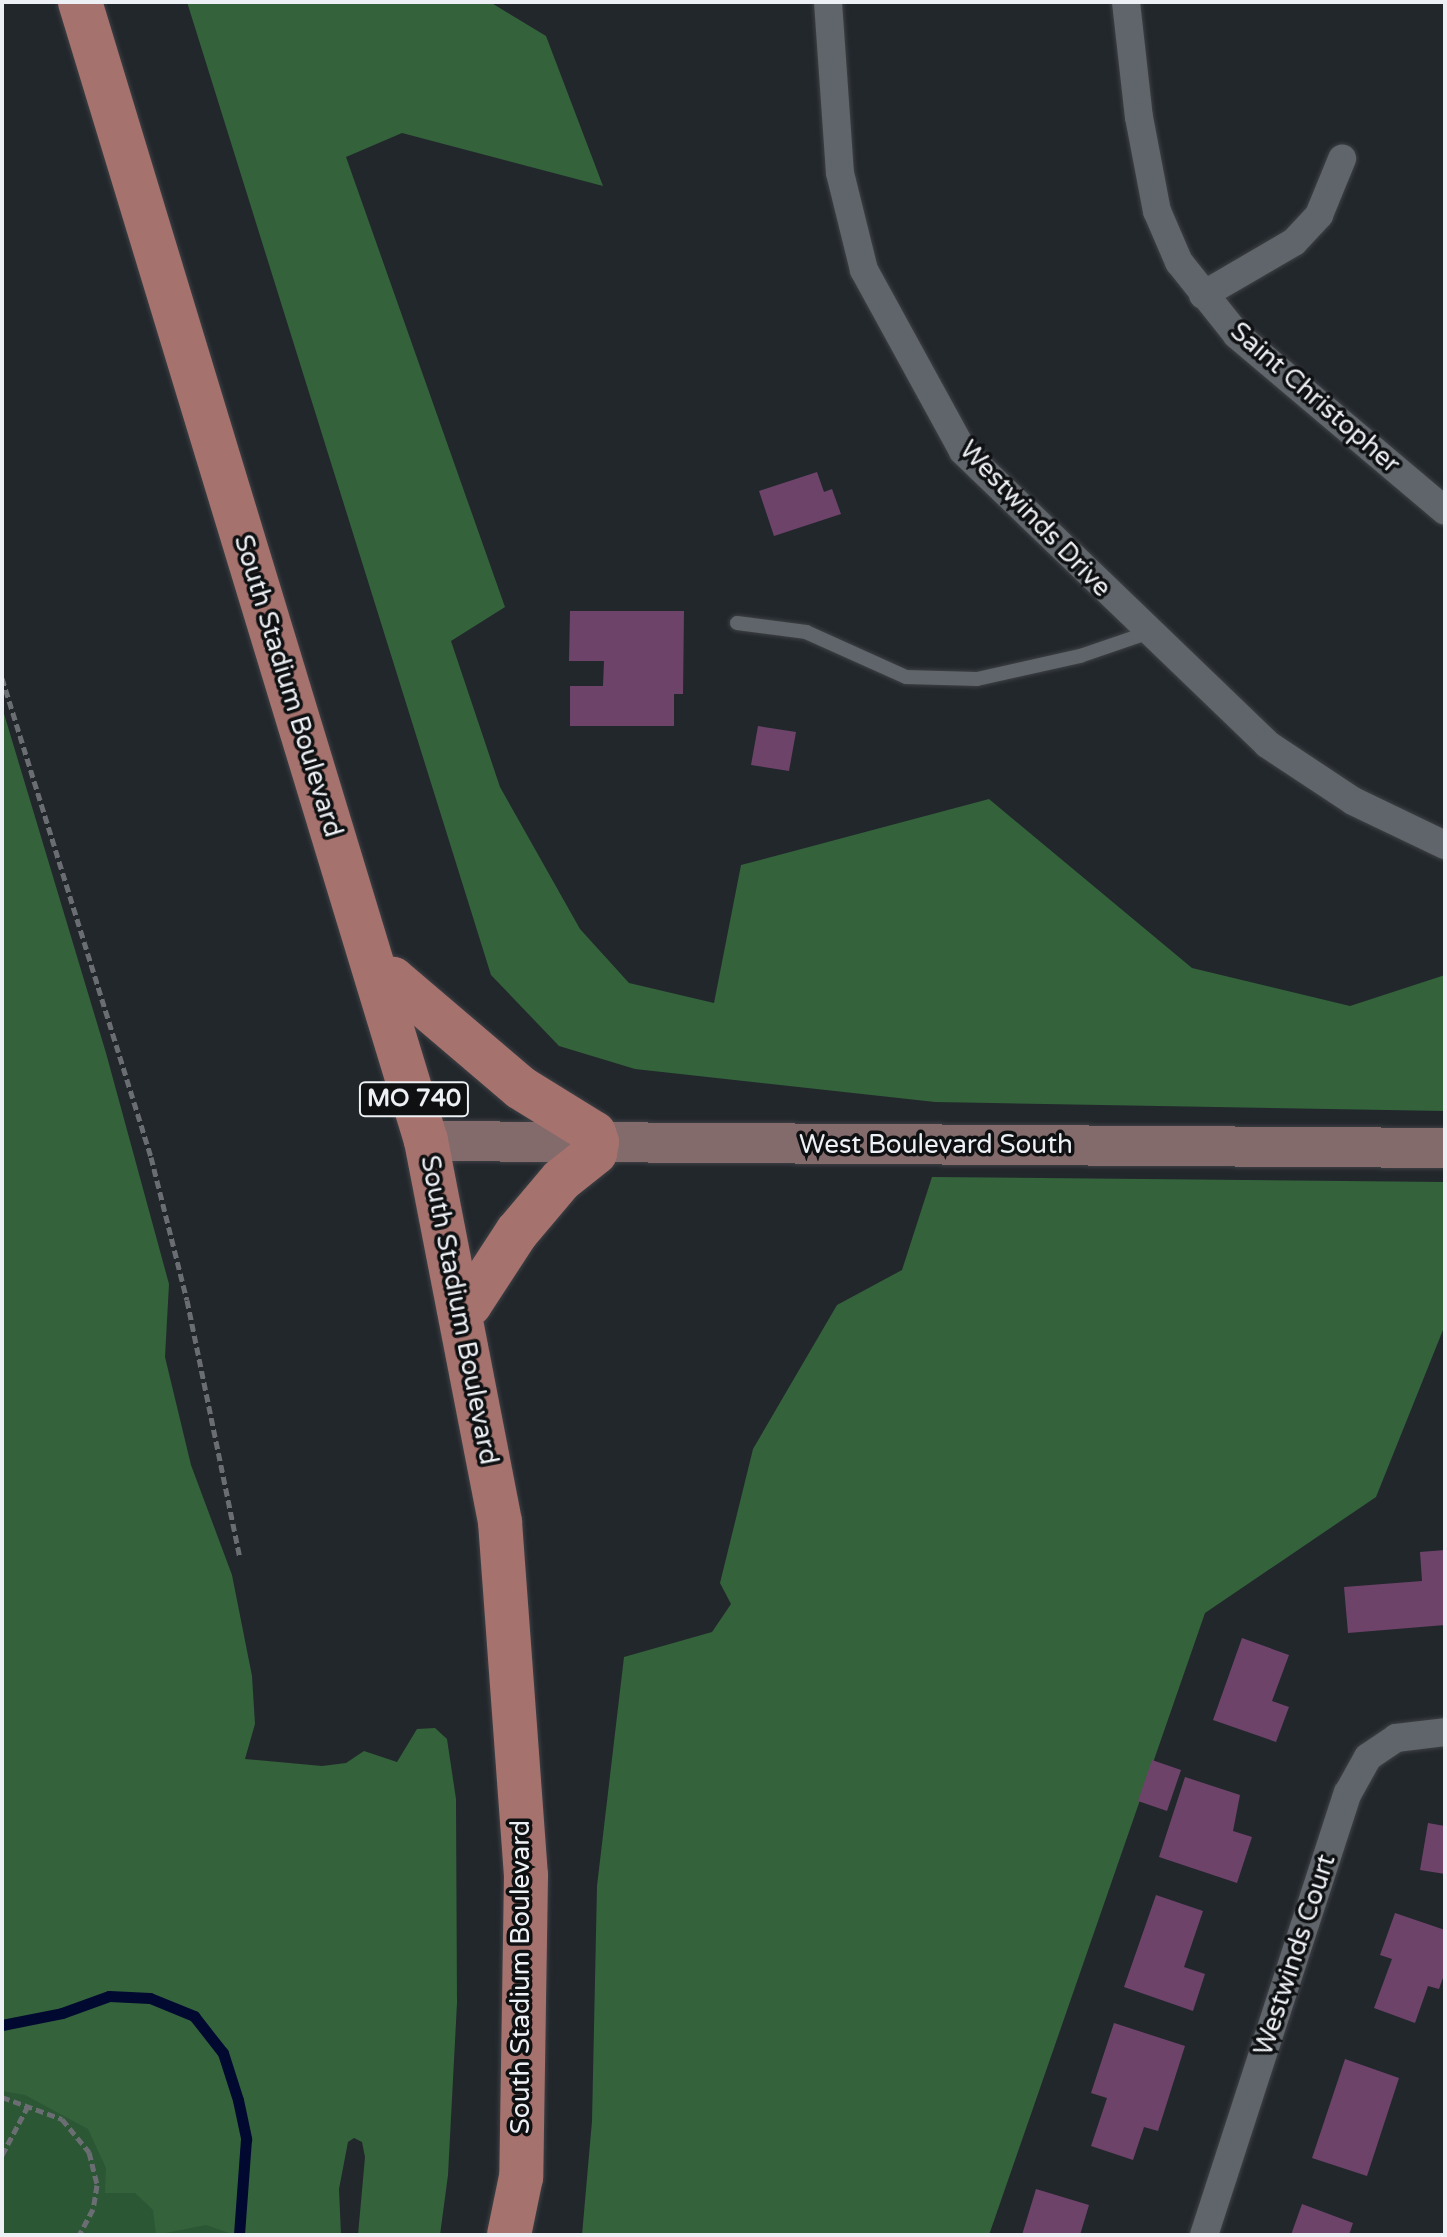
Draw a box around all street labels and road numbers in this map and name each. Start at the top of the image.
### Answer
street label: Saint Christopher [1224,316,1406,480]
street label: Westwinds Drive [953,435,1117,603]
street label: South Stadium Boulevard [227,531,349,841]
road number: MO 740 [358,1079,470,1119]
street label: West Boulevard South [799,1129,1073,1161]
street label: South Stadium Boulevard [414,1153,504,1467]
street label: South Stadium Boulevard [505,1820,537,2134]
street label: Westwinds Court [1248,1850,1342,2060]

